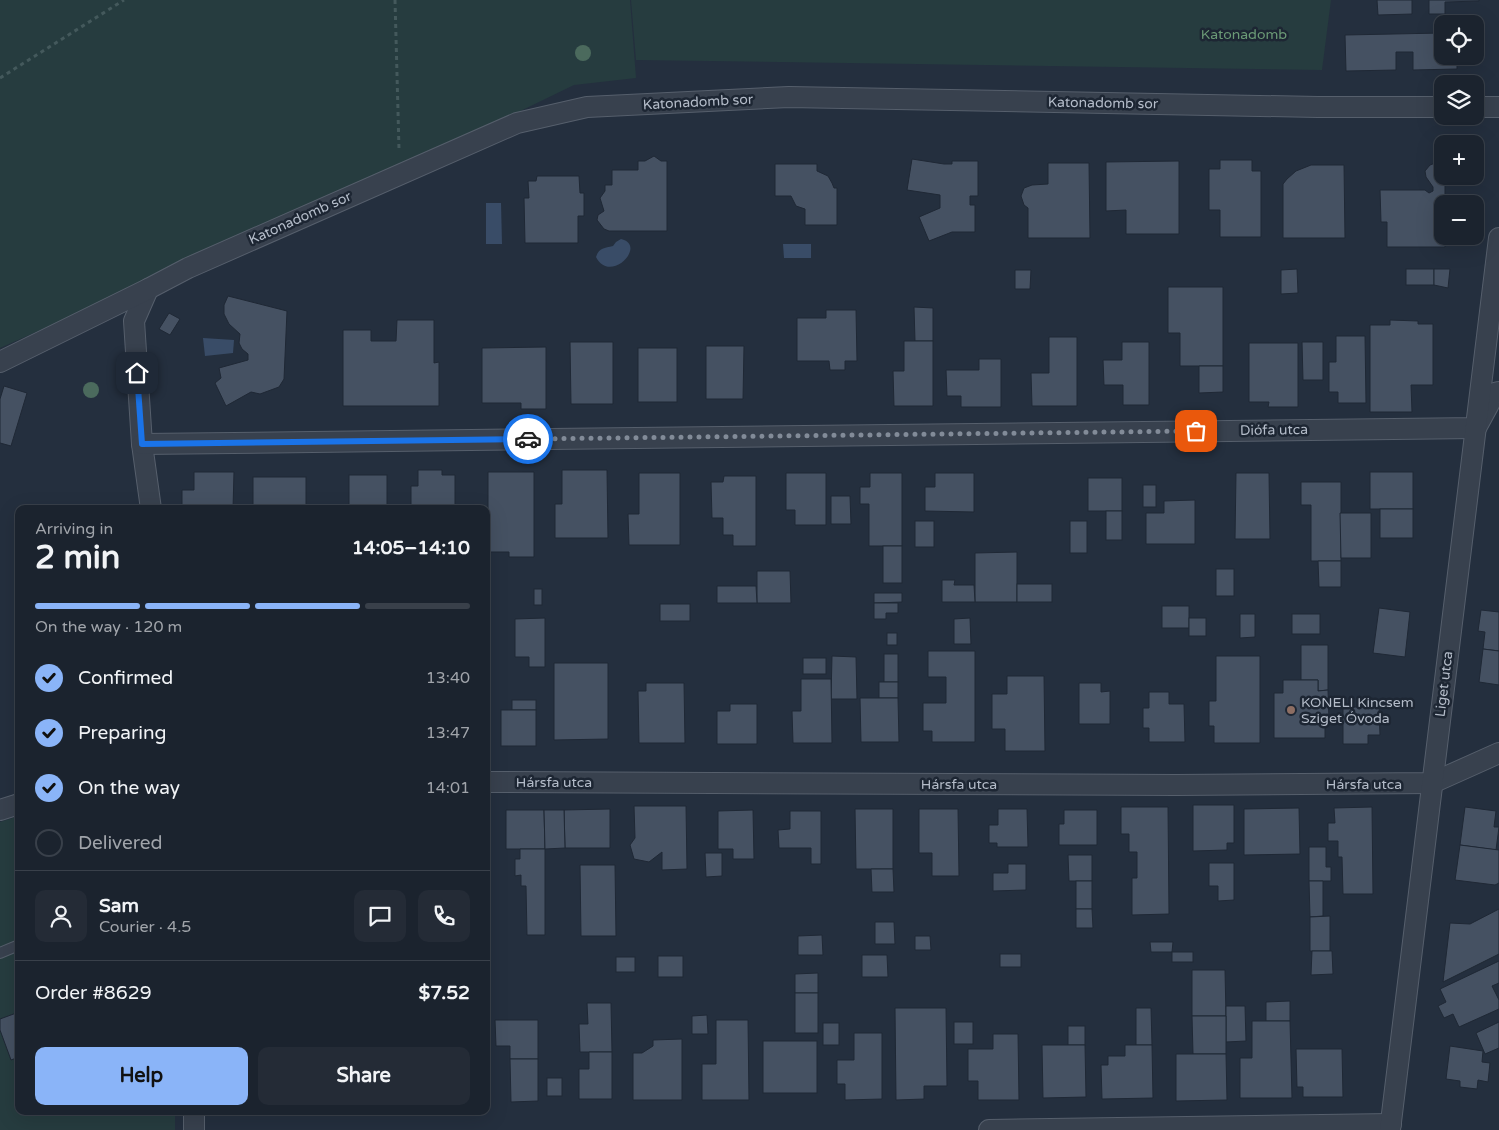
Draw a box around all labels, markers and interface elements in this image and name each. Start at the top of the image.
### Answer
map controls [1434,15,1484,245]
button: locate [1434,15,1484,65]
park label: Katonadomb [1201,26,1287,43]
button: layers [1434,75,1484,125]
street label: Katonadomb sor [642,91,754,113]
street label: Katonadomb sor [1048,94,1159,112]
button: + [1434,135,1484,185]
street label: Katonadomb sor [246,188,355,248]
button: − [1434,195,1484,245]
pin [116,352,158,394]
icon: home [123,359,151,387]
pin [1175,410,1217,452]
courier [503,414,553,464]
icon: bag [1182,417,1210,445]
street label: Diófa utca [1240,421,1308,439]
icon: car [514,425,542,453]
text: Arriving in [35,519,113,539]
text: 14:05–14:10 [352,537,470,559]
text: 2 min [35,539,120,577]
text: On the way · 120 m [35,617,182,637]
street label: Liget utca [1432,650,1456,718]
icon: check [35,664,63,692]
text: Confirmed [78,667,173,689]
text: 13:40 [426,668,470,688]
place label: KONELI Kincsem Sziget Óvoda [1301,694,1414,727]
marker: KONELI Kincsem Sziget Óvoda [1285,704,1297,716]
icon: check [35,719,63,747]
text: Preparing [78,722,167,744]
text: 13:47 [426,723,470,743]
icon: check [35,774,63,802]
street label: Hársfa utca [516,774,592,791]
street label: Hársfa utca [921,776,997,793]
street label: Hársfa utca [1326,776,1402,793]
text: On the way [78,777,180,799]
text: 14:01 [426,778,470,798]
text: Delivered [78,832,163,854]
button: person [35,890,87,942]
button: chat [354,890,406,942]
button: phone [418,890,470,942]
text: Sam [99,895,139,917]
text: Courier · 4.5 [99,917,191,937]
text: Order #8629 [35,982,152,1004]
text: $7.52 [419,982,470,1004]
button: Help [35,1047,248,1105]
button: Share [258,1047,470,1105]

